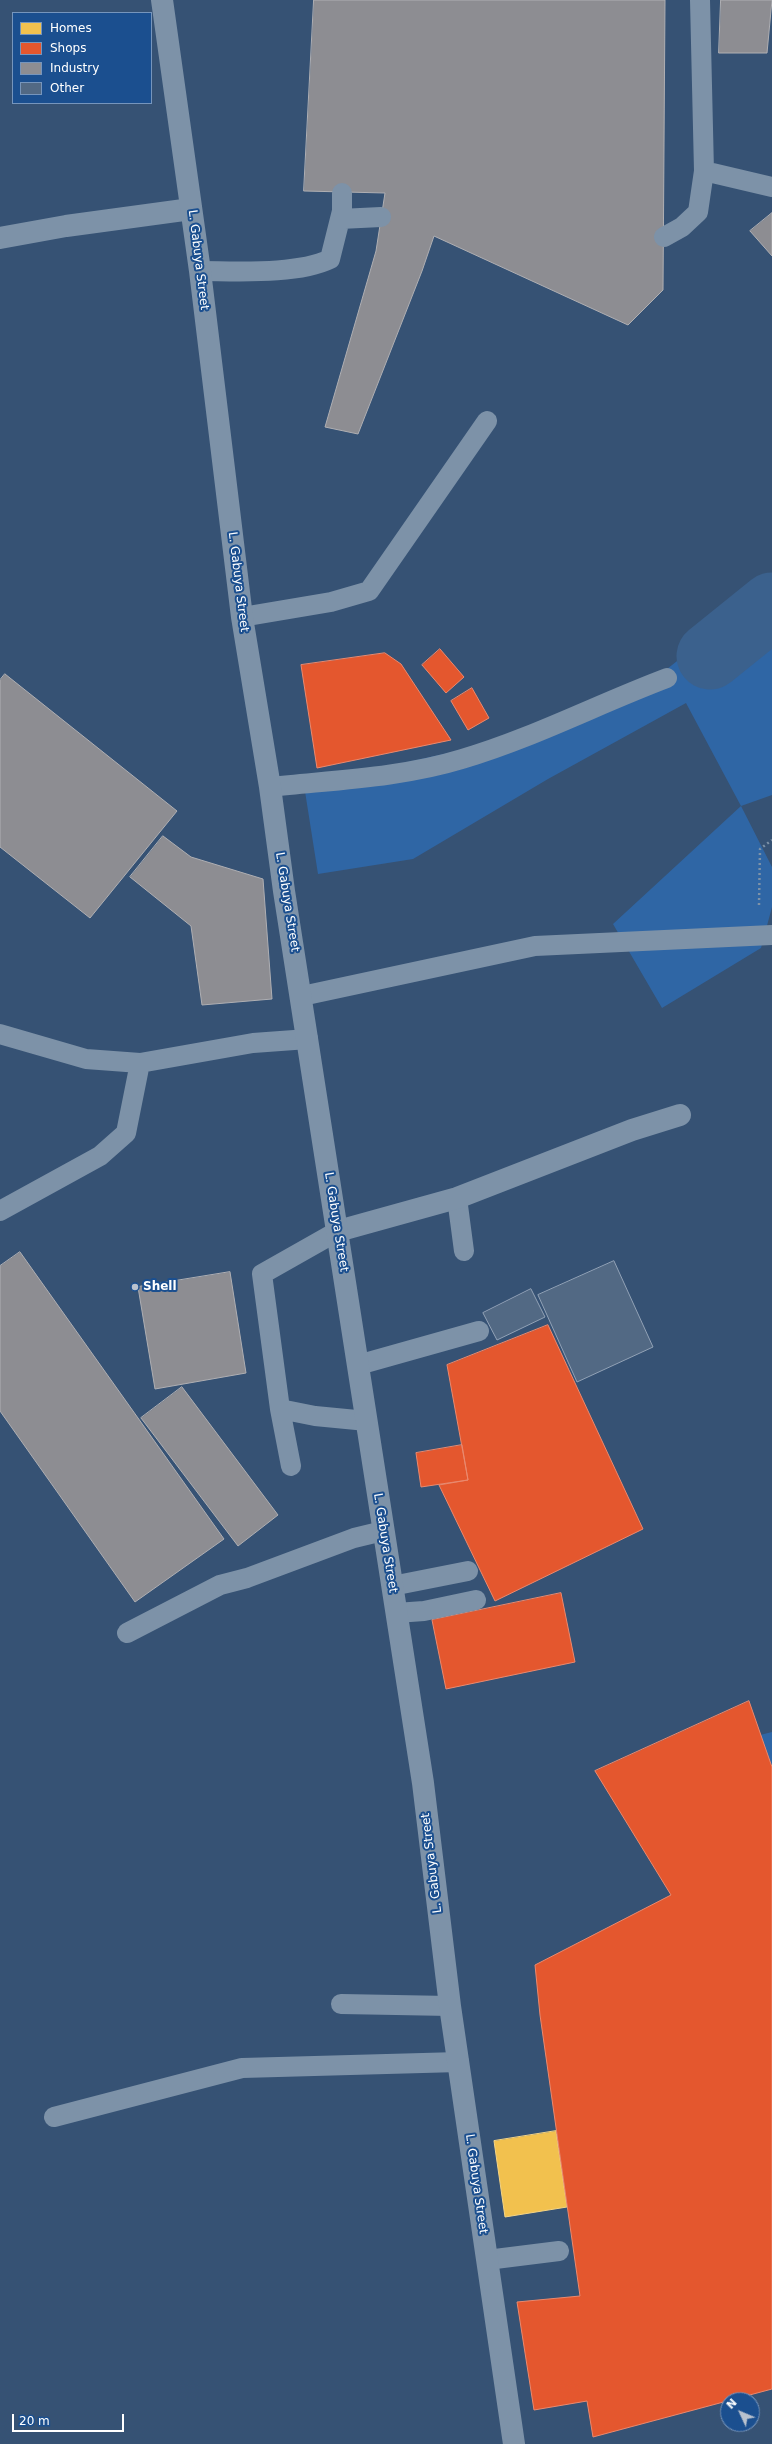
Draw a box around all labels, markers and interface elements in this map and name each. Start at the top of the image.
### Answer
legend [12,12,152,104]
text: Homes [50,21,92,35]
text: Shops [50,41,86,55]
text: Industry [50,61,99,75]
text: Other [50,81,84,95]
street label: L. Gabuya Street [185,209,211,311]
street label: L. Gabuya Street [225,531,251,633]
street label: L. Gabuya Street [272,851,302,953]
street label: L. Gabuya Street [321,1171,351,1273]
place label: Shell [143,1280,177,1294]
marker: Shell [130,1282,140,1292]
street label: L. Gabuya Street [370,1492,400,1594]
street label: L. Gabuya Street [419,1812,445,1914]
street label: L. Gabuya Street [462,2133,490,2235]
north arrow [720,2392,760,2432]
text: N [724,2396,740,2412]
scale bar [14,2406,126,2432]
text: 20 m [19,2414,50,2428]

